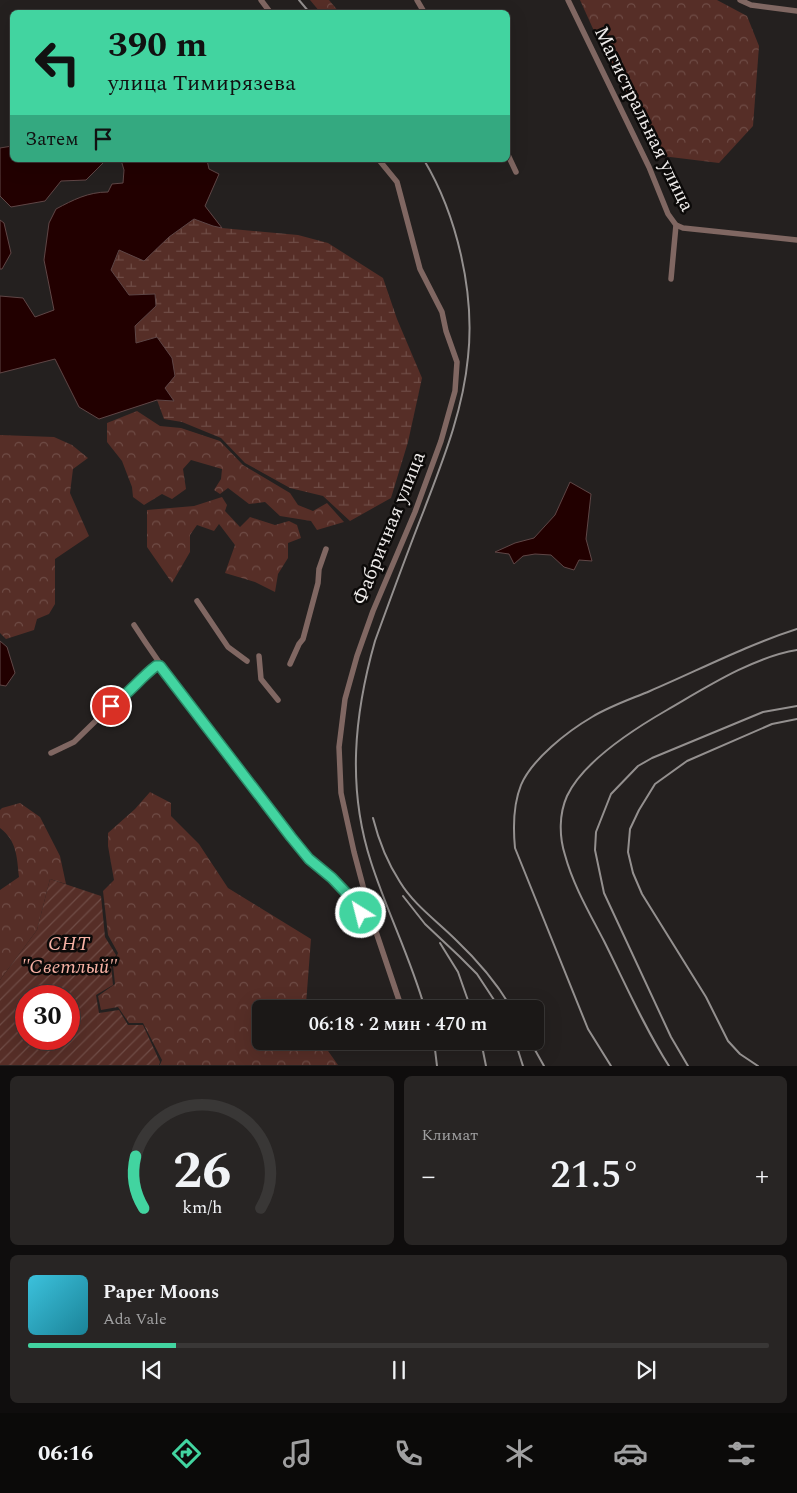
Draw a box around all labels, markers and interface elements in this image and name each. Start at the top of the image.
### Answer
text: 390 m [108,19,207,72]
street label: Магистральная улица [586,21,702,217]
icon: left [25,30,90,95]
text: улица Тимирязева [108,67,296,100]
text: Затем [25,125,79,154]
icon: arrive [89,125,117,153]
street label: Фабричная улица [345,447,434,609]
pin [90,685,132,727]
icon: arrive [97,692,125,720]
position arrow [334,886,386,938]
park label: СНТ "Светлый" [21,929,117,982]
speed limit sign: 30 [15,985,80,1050]
text: 06:18 · 2 мин · 470 m [309,1010,487,1039]
text: Климат [422,1123,478,1147]
text: 26 [173,1132,231,1211]
text: 21.5° [550,1147,640,1205]
text: − [422,1155,436,1198]
text: + [755,1155,769,1198]
text: km/h [182,1194,222,1221]
text: Paper Moons [103,1278,219,1307]
text: Ada Vale [103,1307,167,1331]
icon: previous [138,1356,166,1384]
icon: pause [385,1356,413,1384]
icon: next [632,1356,660,1384]
icon: directions [169,1436,204,1471]
icon: music [280,1436,315,1471]
icon: phone [391,1436,426,1471]
icon: climate [502,1436,537,1471]
icon: car [613,1436,648,1471]
icon: filters [724,1436,759,1471]
text: 06:16 [38,1437,93,1470]

